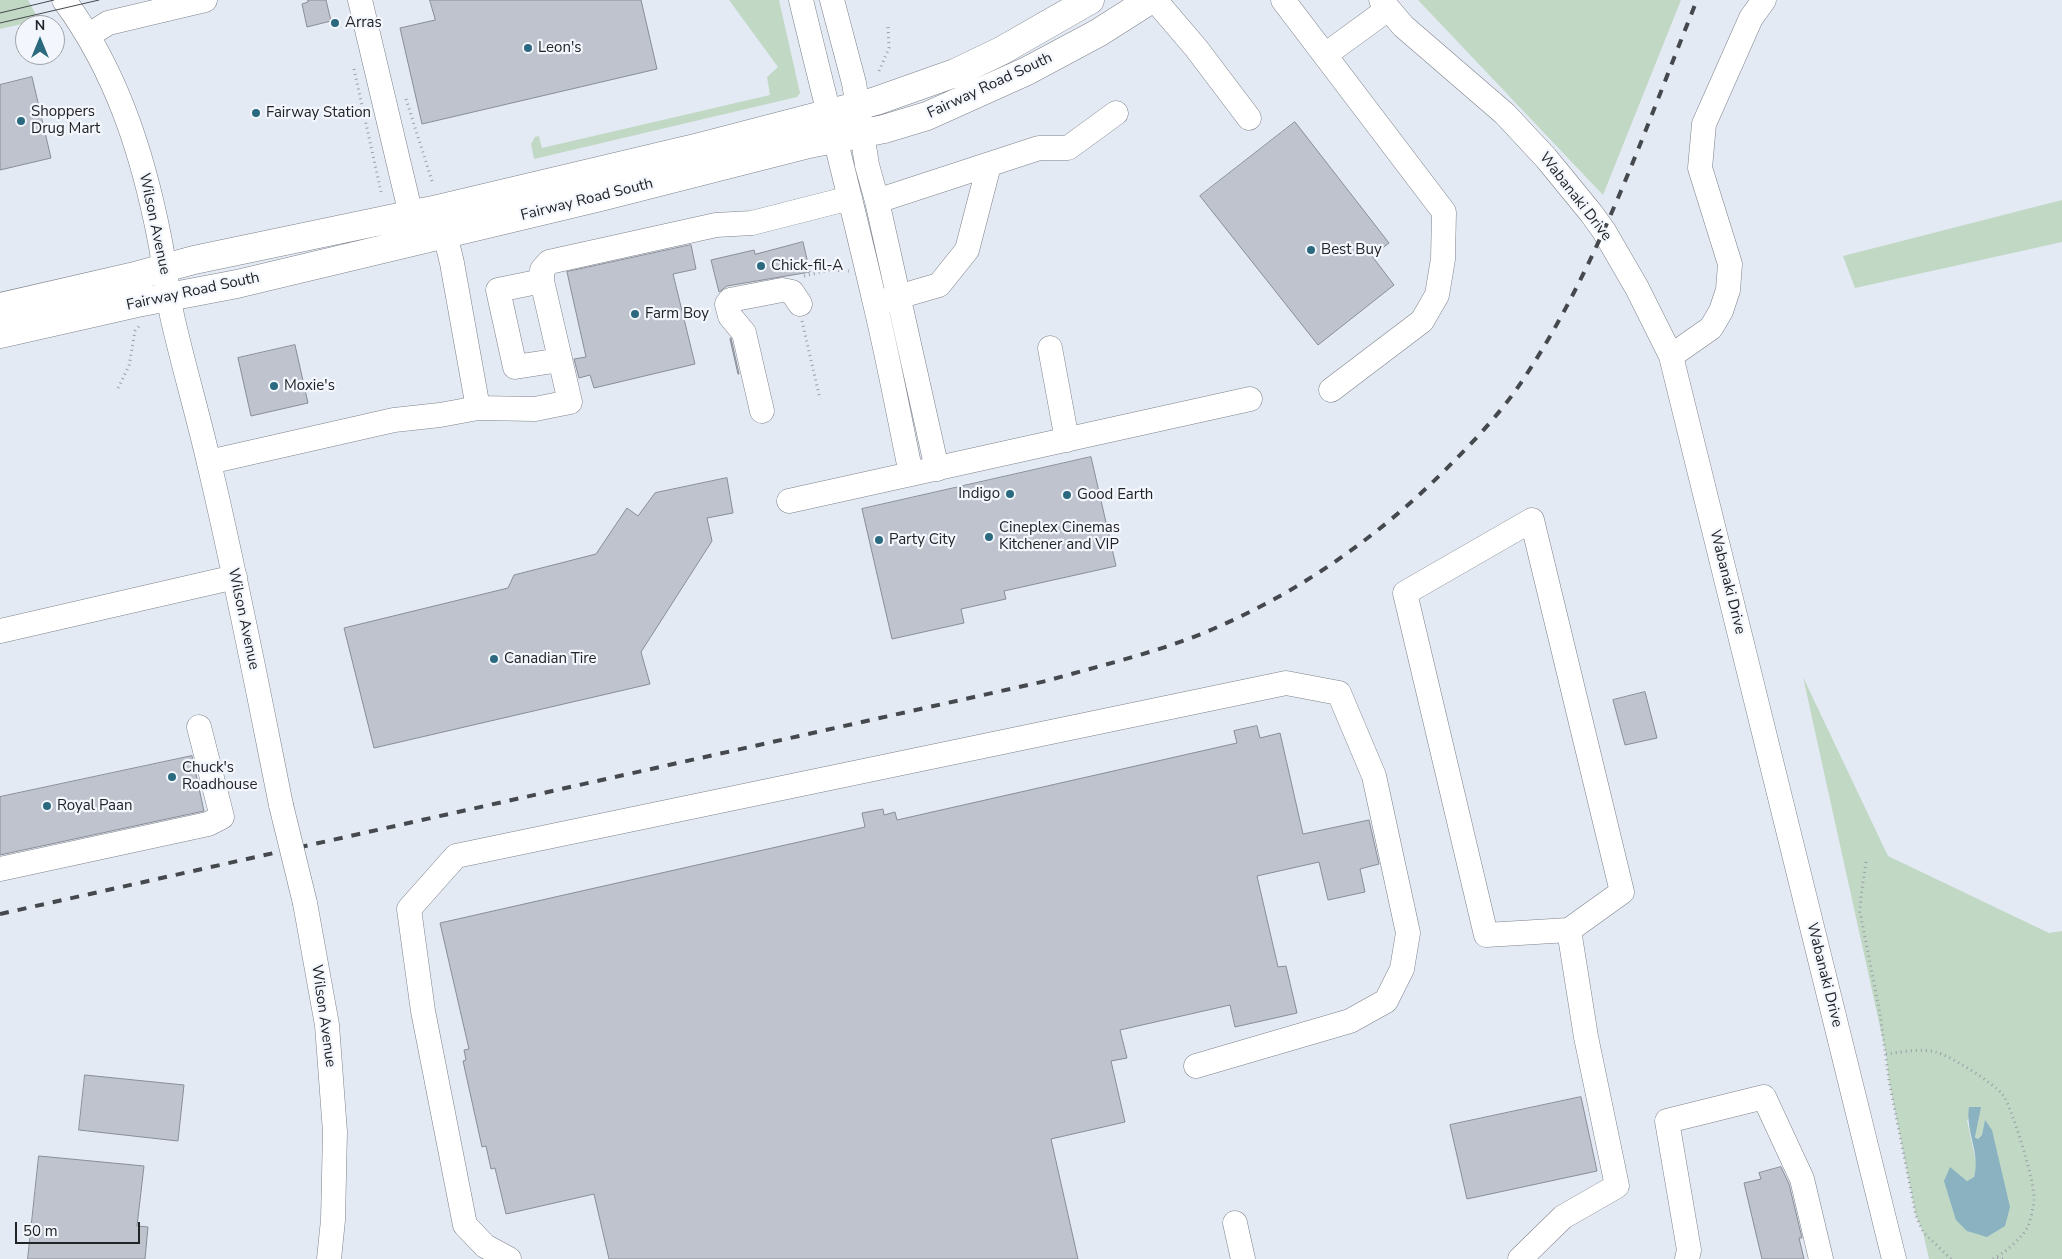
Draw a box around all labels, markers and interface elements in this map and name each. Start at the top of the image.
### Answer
place label: Arras [345,14,382,32]
north arrow [15,15,65,65]
text: N [35,16,45,35]
marker: Arras [329,17,341,29]
place label: Leon's [538,39,581,57]
marker: Leon's [522,42,534,54]
street label: Fairway Road South [925,49,1055,123]
place label: Shoppers Drug Mart [31,103,100,138]
place label: Fairway Station [266,104,371,122]
marker: Fairway Station [250,107,262,119]
marker: Shoppers Drug Mart [15,115,27,127]
street label: Wabanaki Drive [1535,149,1615,245]
street label: Wilson Avenue [134,172,174,276]
street label: Fairway Road South [519,175,655,225]
place label: Best Buy [1321,241,1382,259]
marker: Best Buy [1305,244,1317,256]
place label: Chick-fil-A [771,257,843,275]
marker: Chick-fil-A [755,260,767,272]
street label: Fairway Road South [125,269,261,315]
place label: Farm Boy [645,305,709,323]
marker: Farm Boy [629,308,641,320]
place label: Moxie's [284,377,335,395]
marker: Moxie's [268,380,280,392]
place label: Indigo [958,485,1000,503]
place label: Good Earth [1077,486,1153,504]
marker: Indigo [1004,488,1016,500]
marker: Good Earth [1061,489,1073,501]
place label: Cineplex Cinemas Kitchener and VIP [999,519,1120,554]
street label: Wabanaki Drive [1705,528,1749,636]
place label: Party City [889,531,955,549]
marker: Cineplex Cinemas Kitchener and VIP [983,531,995,543]
marker: Party City [873,534,885,546]
street label: Wilson Avenue [223,567,263,671]
place label: Canadian Tire [504,650,597,668]
marker: Canadian Tire [488,653,500,665]
place label: Chuck's Roadhouse [182,759,257,794]
marker: Chuck's Roadhouse [166,771,178,783]
place label: Royal Paan [57,797,132,815]
marker: Royal Paan [41,800,53,812]
street label: Wabanaki Drive [1802,921,1846,1029]
street label: Wilson Avenue [307,964,339,1068]
scale bar [18,1212,142,1244]
text: 50 m [23,1221,58,1241]

